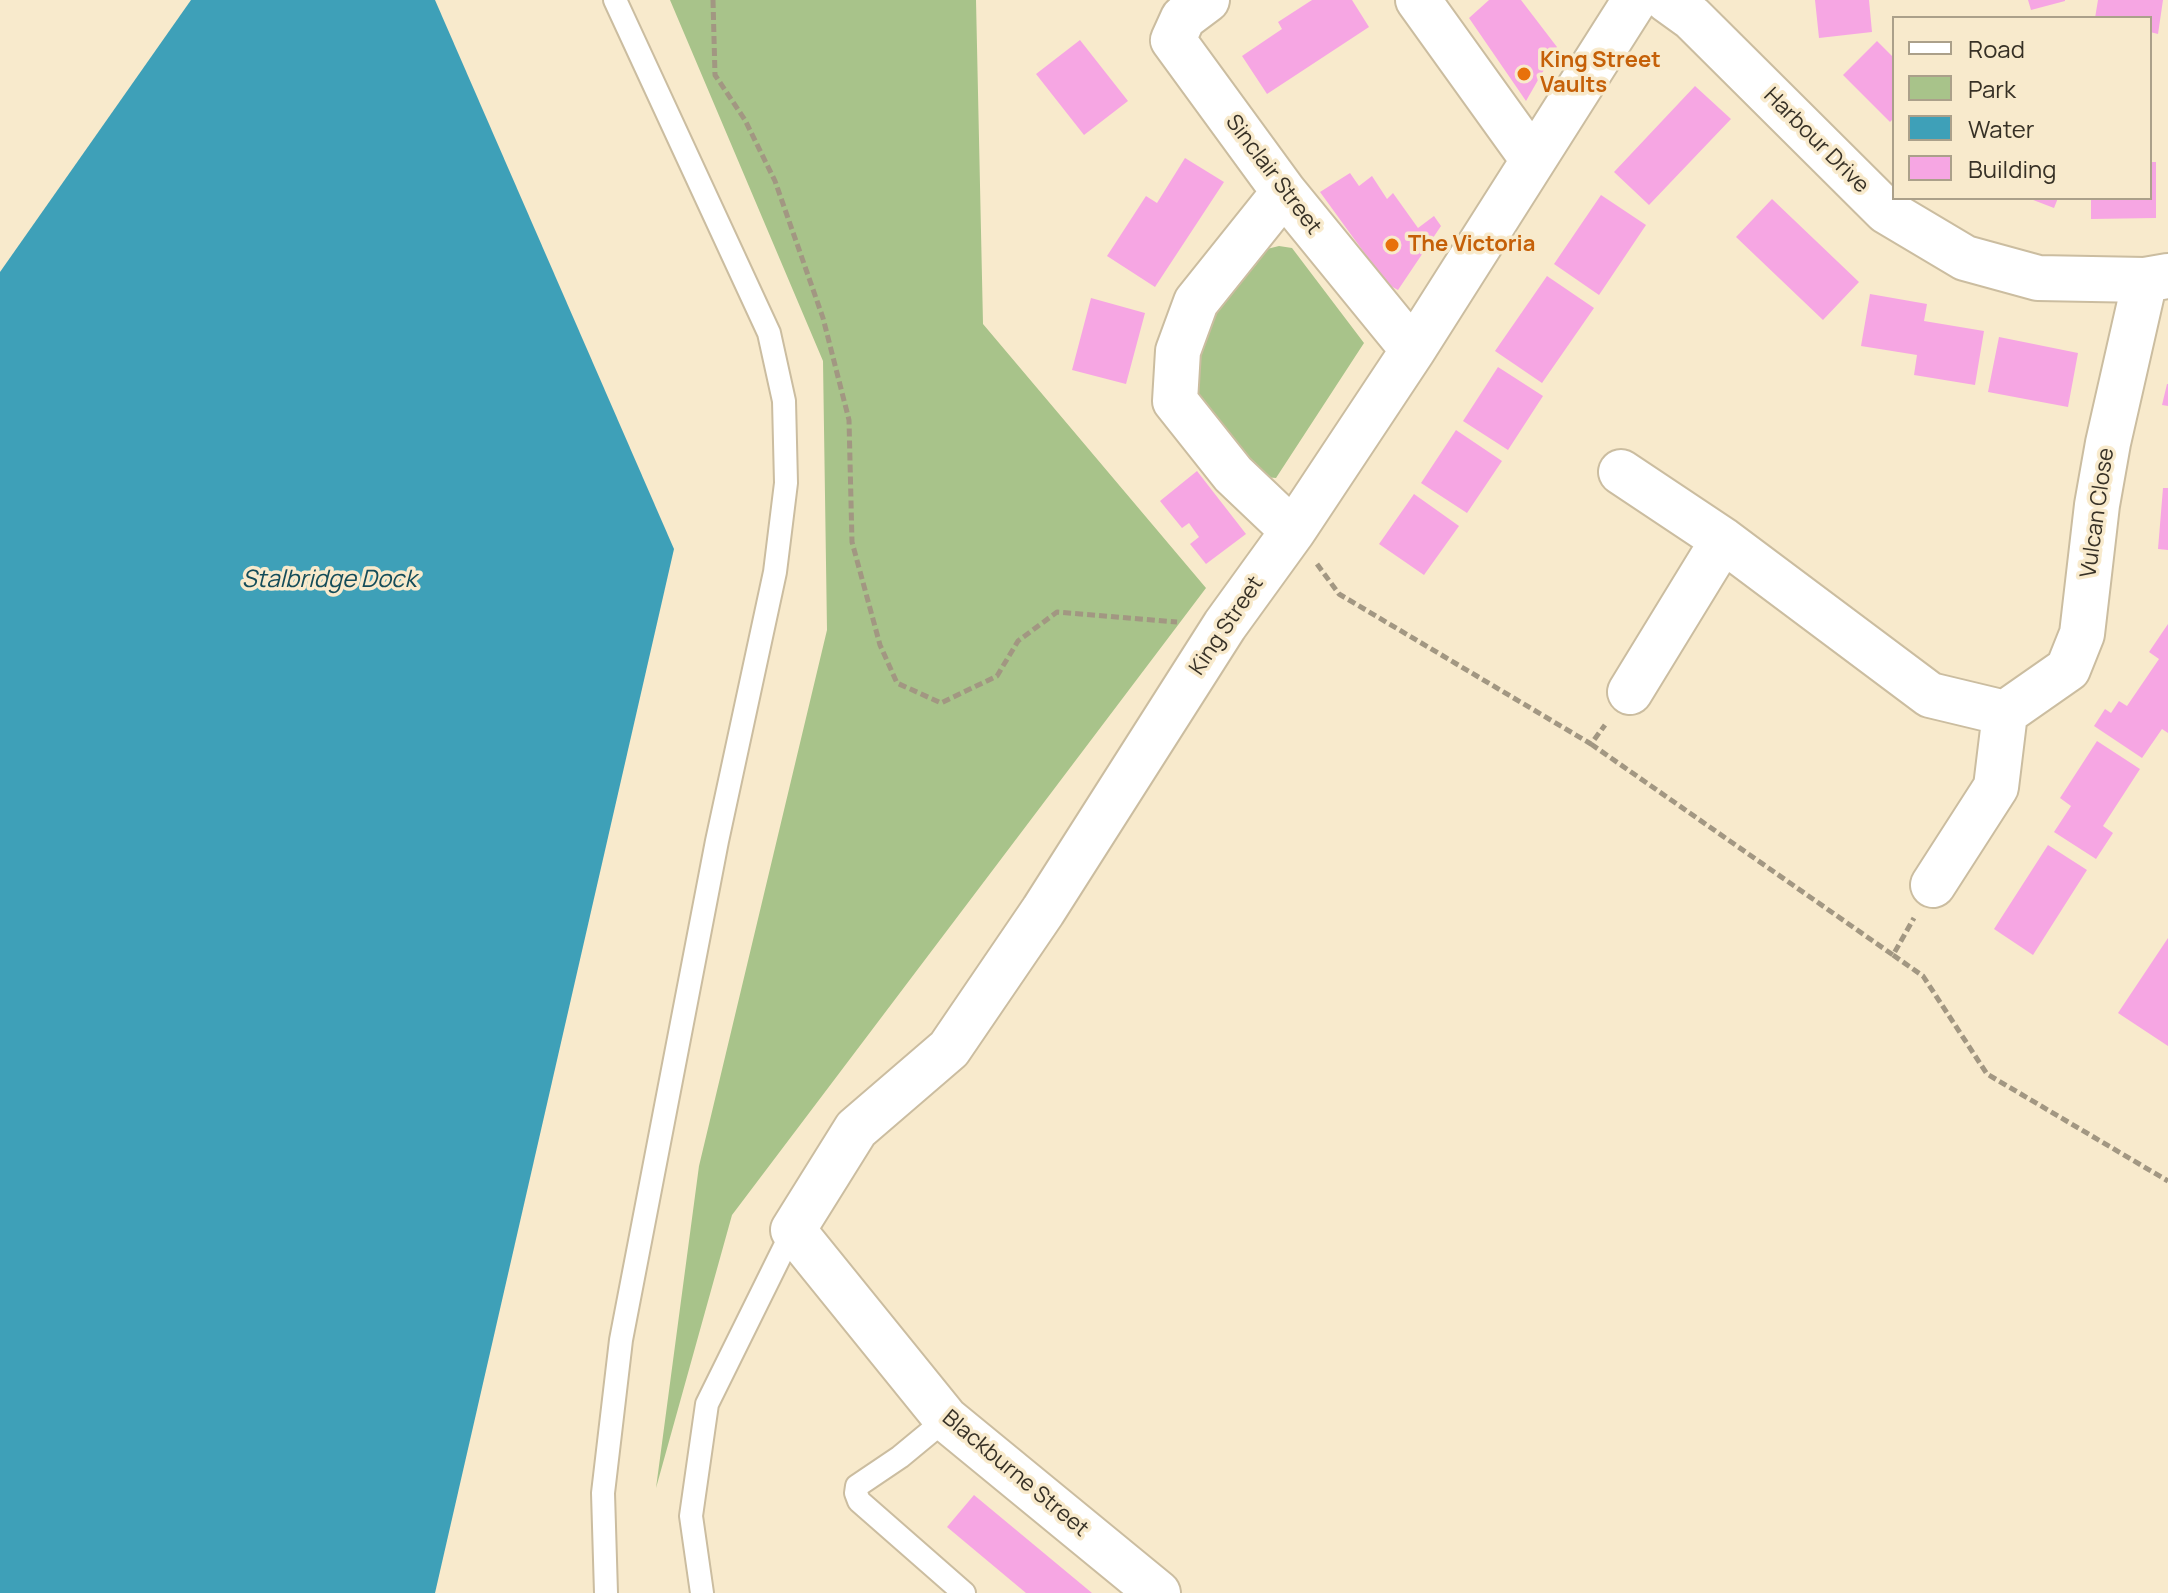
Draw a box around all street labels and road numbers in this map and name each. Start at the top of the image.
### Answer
street label: Harbour Drive [1758,83,1874,199]
street label: Sinclair Street [1219,110,1327,240]
street label: Vulcan Close [2076,446,2120,580]
street label: King Street [1184,572,1270,680]
street label: Blackburne Street [936,1405,1094,1543]

